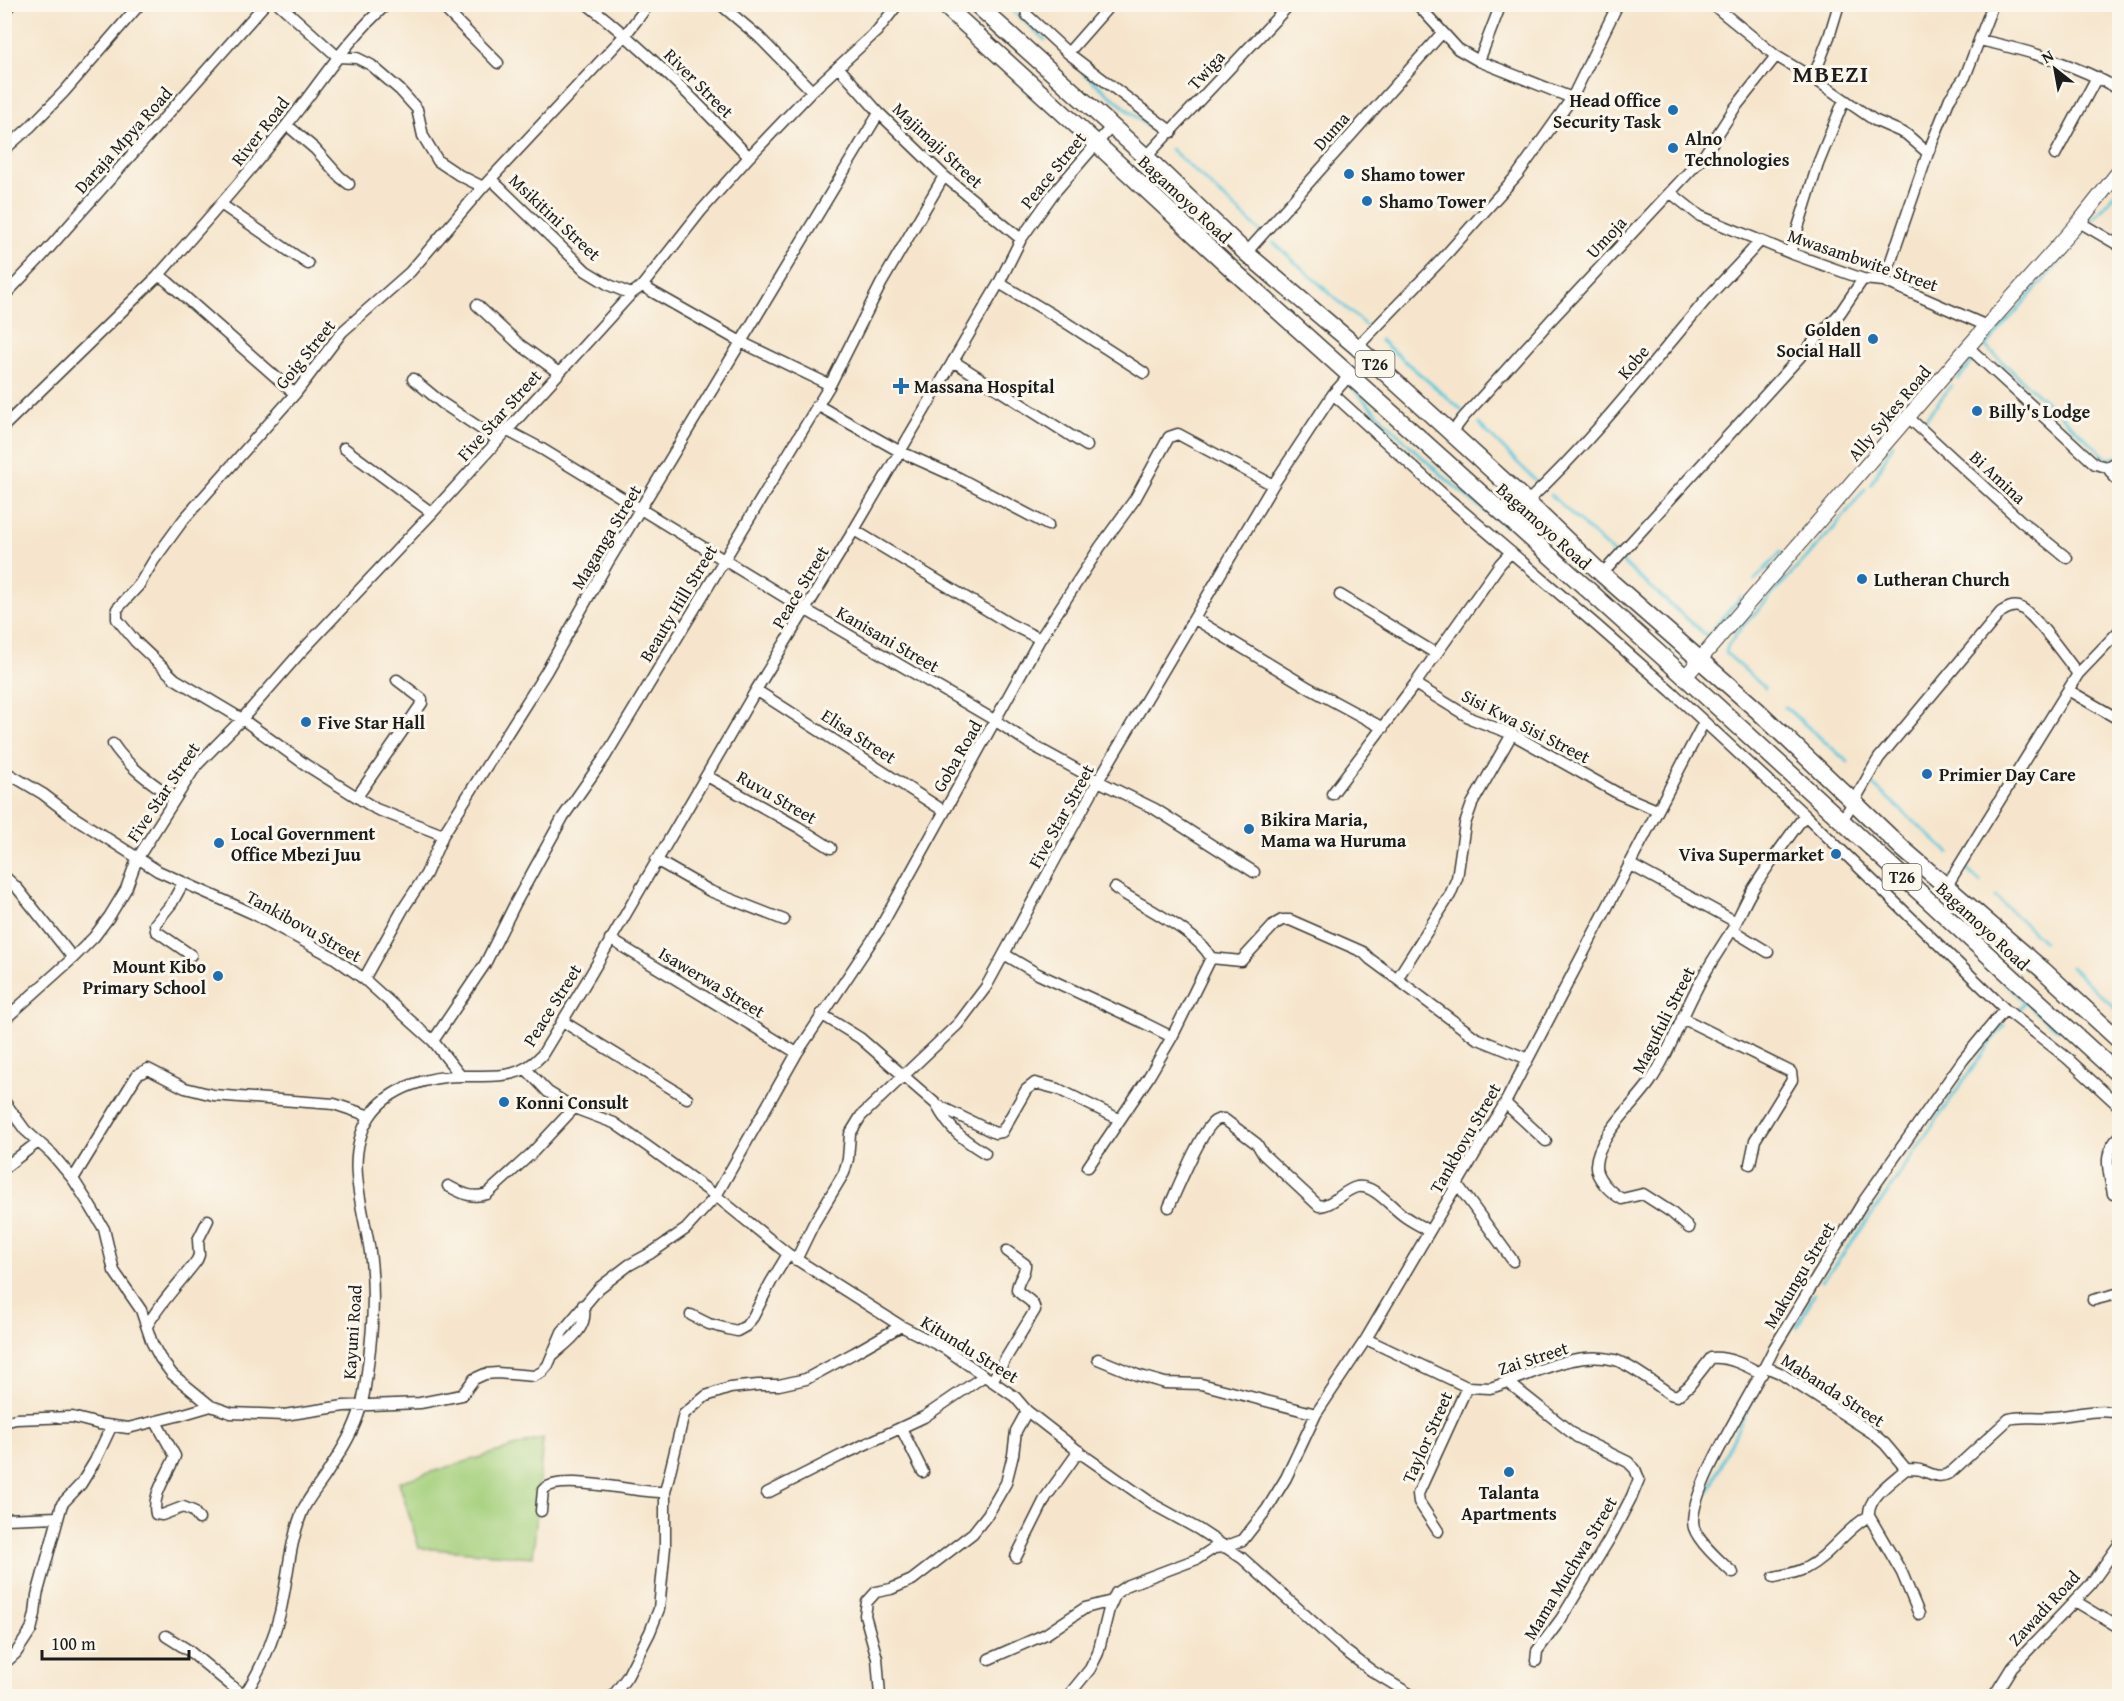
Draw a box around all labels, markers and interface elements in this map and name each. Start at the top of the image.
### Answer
north arrow [2025,39,2085,99]
street label: River Street [658,42,741,125]
text: N [2037,43,2058,69]
street label: Twiga [1181,44,1232,96]
district label: MBEZI [1792,56,1870,91]
street label: Daraja Mpya Road [68,80,179,199]
place label: Head Office Security Task [1553,87,1662,135]
street label: River Road [224,90,296,171]
street label: Majimaji Street [886,96,990,195]
marker: Head Office Security Task [1666,103,1680,117]
street label: Duma [1306,105,1356,156]
street label: Peace Street [1013,125,1093,214]
place label: Alno Technologies [1685,125,1790,173]
marker: Alno Technologies [1666,141,1680,155]
street label: Bagamoyo Road [1132,148,1238,250]
place label: Shamo tower [1361,161,1466,188]
street label: Msikitini Street [503,167,608,267]
marker: Shamo tower [1342,167,1356,181]
place label: Shamo Tower [1379,188,1487,215]
marker: Shamo Tower [1360,194,1374,208]
street label: Umoja [1579,209,1633,264]
street label: Mwasambwite Street [1784,222,1942,299]
street label: Goig Street [268,313,342,395]
place label: Golden Social Hall [1776,316,1861,364]
marker: Golden Social Hall [1866,332,1880,346]
street label: Kobe [1611,339,1655,385]
road number: T26 [1356,351,1394,377]
street label: Ally Sykes Road [1841,359,1937,467]
street label: Five Star Street [450,363,548,467]
place label: Massana Hospital [914,373,1055,400]
marker: Massana Hospital [892,377,910,395]
place label: Billy's Lodge [1989,398,2091,425]
marker: Billy's Lodge [1970,404,1984,418]
street label: Bi Amina [1964,444,2033,511]
street label: Bagamoyo Road [1491,476,1598,576]
street label: Maganga Street [564,479,648,594]
street label: Beauty Hill Street [632,539,724,667]
street label: Peace Street [765,540,836,634]
place label: Lutheran Church [1874,566,2010,593]
marker: Lutheran Church [1855,572,1869,586]
street label: Kanisani Street [832,599,945,680]
street label: Sisi Kwa Sisi Street [1457,682,1596,770]
street label: Elisa Street [816,702,902,771]
place label: Five Star Hall [318,709,425,736]
marker: Five Star Hall [299,715,313,729]
street label: Goba Road [925,715,989,797]
street label: Five Star Street [120,736,207,847]
street label: Five Star Street [1021,758,1101,873]
place label: Primier Day Care [1939,761,2076,788]
street label: Ruvu Street [732,763,823,831]
marker: Primier Day Care [1920,767,1934,781]
place label: Bikira Maria, Mama wa Huruma [1261,806,1407,854]
place label: Local Government Office Mbezi Juu [231,820,376,868]
marker: Bikira Maria, Mama wa Huruma [1242,822,1256,836]
marker: Local Government Office Mbezi Juu [212,836,226,850]
place label: Viva Supermarket [1679,841,1824,868]
marker: Viva Supermarket [1829,847,1843,861]
road number: T26 [1882,864,1922,890]
street label: Bagamoyo Road [1930,875,2036,977]
street label: Tankibovu Street [241,883,367,969]
street label: Isawerwa Street [654,940,771,1025]
place label: Mount Kibo Primary School [83,953,206,1001]
street label: Peace Street [516,958,588,1051]
street label: Magufuli Street [1624,961,1702,1078]
marker: Mount Kibo Primary School [211,969,225,983]
street label: Tankbovu Street [1422,1077,1508,1198]
place label: Konni Consult [516,1089,629,1116]
marker: Konni Consult [497,1095,511,1109]
street label: Makungu Street [1756,1216,1842,1334]
street label: Kayuni Road [335,1283,369,1380]
street label: Kitundu Street [916,1308,1025,1390]
street label: Zai Street [1494,1334,1572,1382]
street label: Mabanda Street [1776,1346,1891,1434]
street label: Taylor Street [1395,1386,1460,1487]
marker: Talanta Apartments [1502,1465,1516,1479]
place label: Talanta Apartments [1461,1479,1557,1527]
street label: Mama Muchwa Street [1516,1491,1624,1645]
street label: Zawadi Road [2002,1564,2087,1652]
scale bar [42,1623,189,1661]
text: 100 m [51,1630,96,1657]

